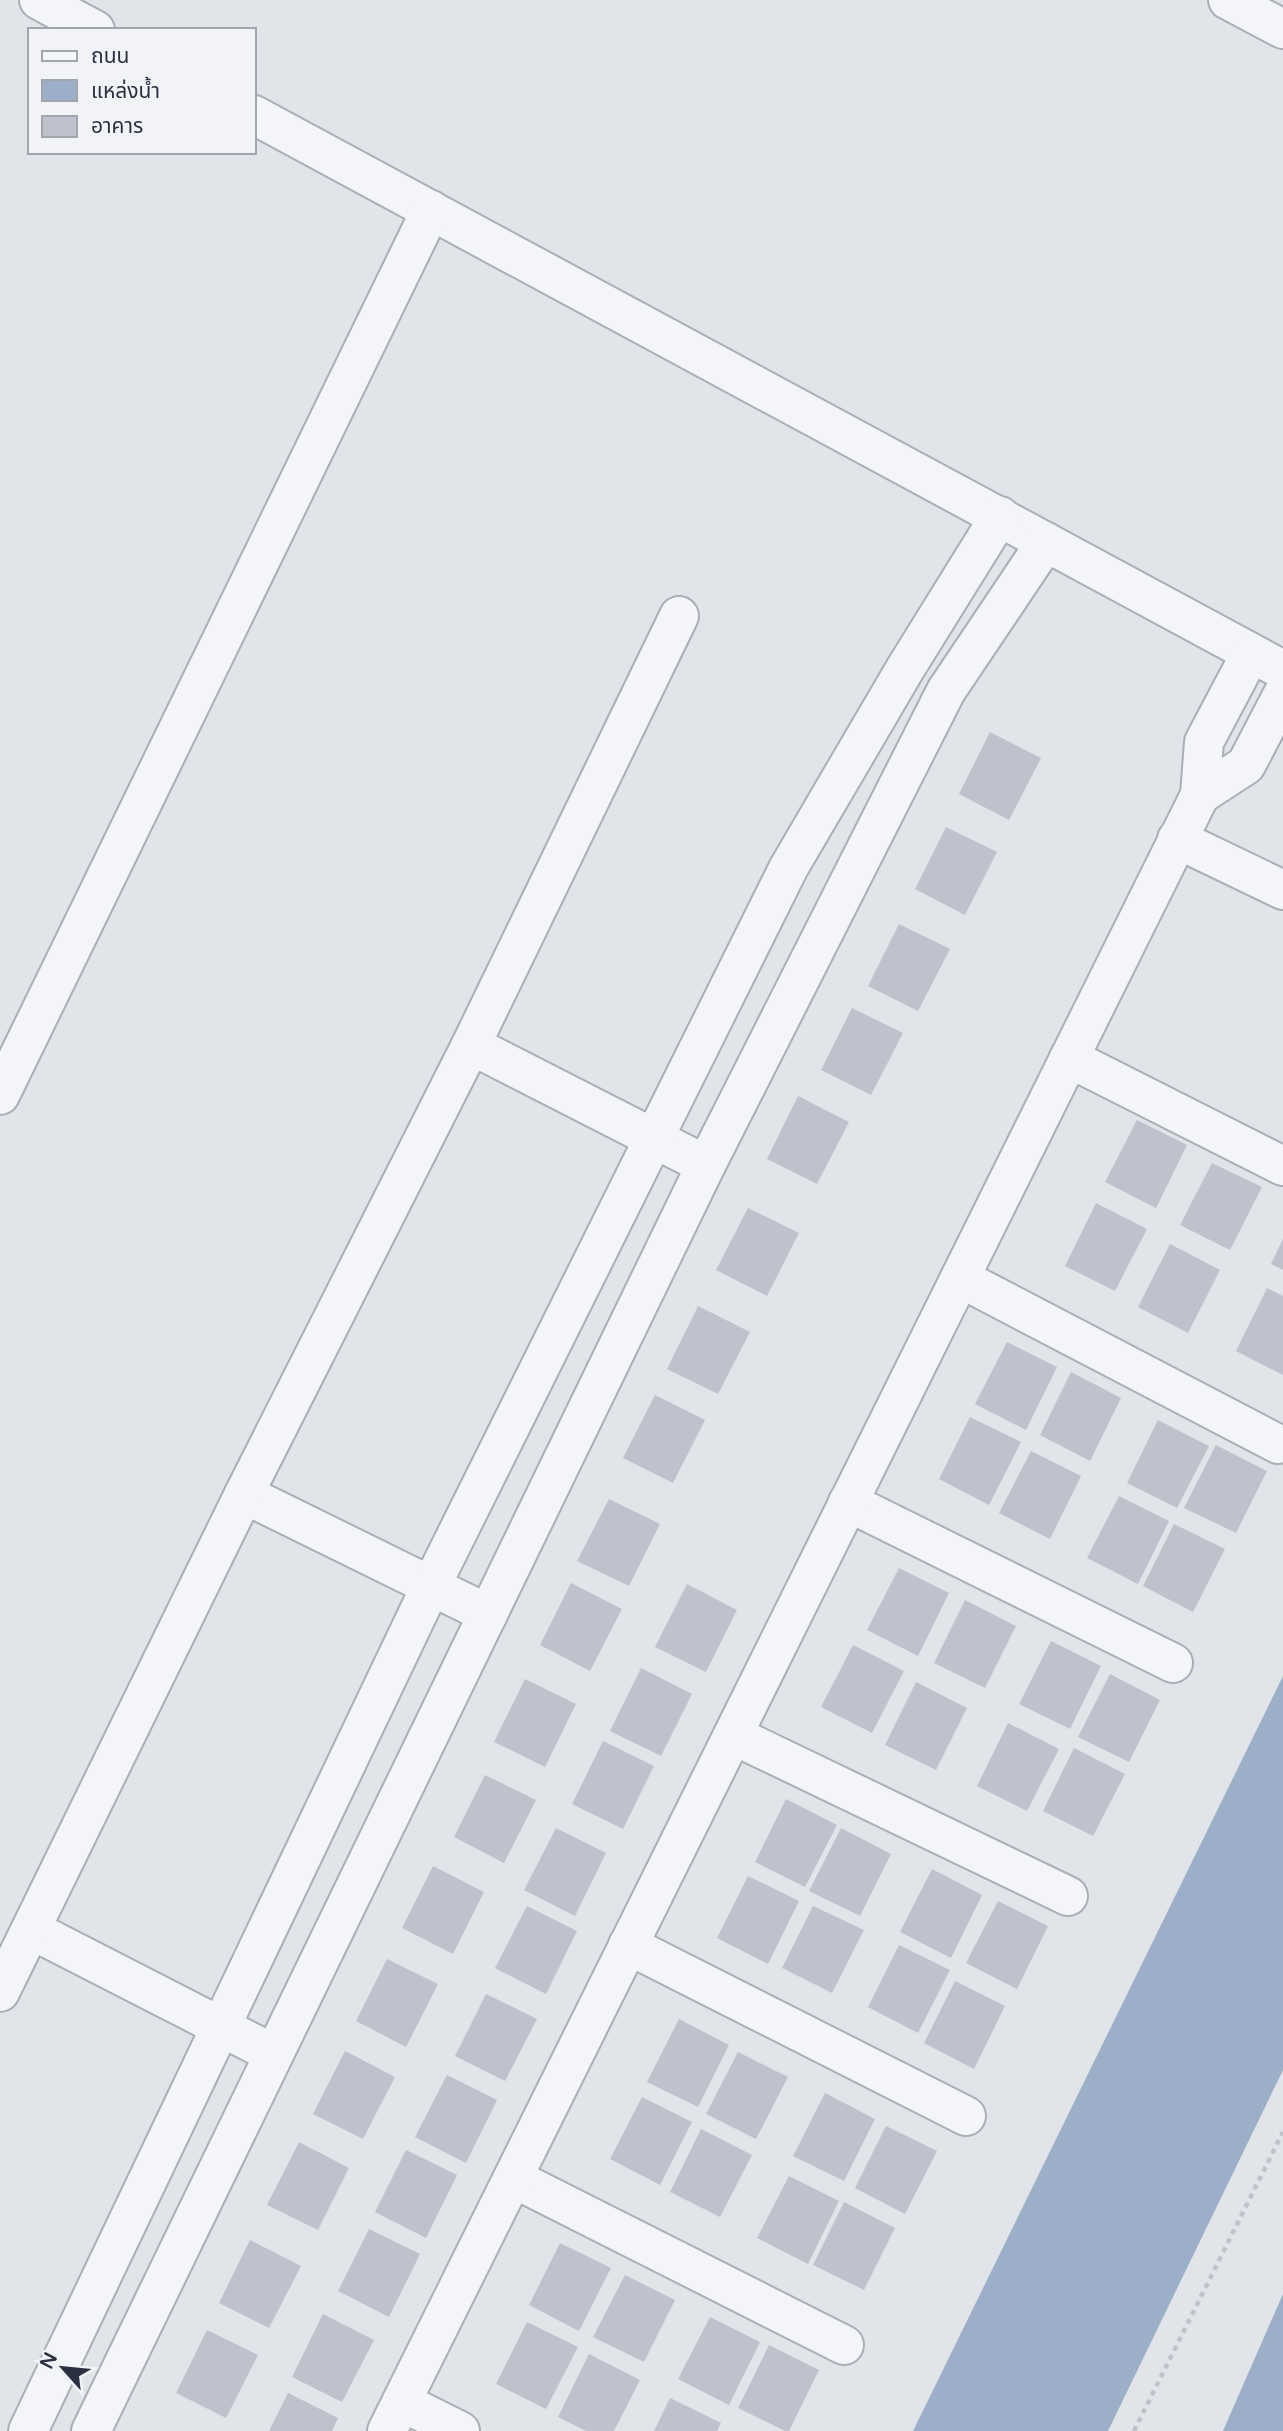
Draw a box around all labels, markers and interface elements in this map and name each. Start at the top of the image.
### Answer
legend [28,28,256,154]
text: ถนน [91,44,129,69]
text: แหล่งน้ำ [91,76,160,104]
text: อาคาร [91,114,143,139]
north arrow [28,2333,98,2403]
text: N [35,2349,62,2373]

